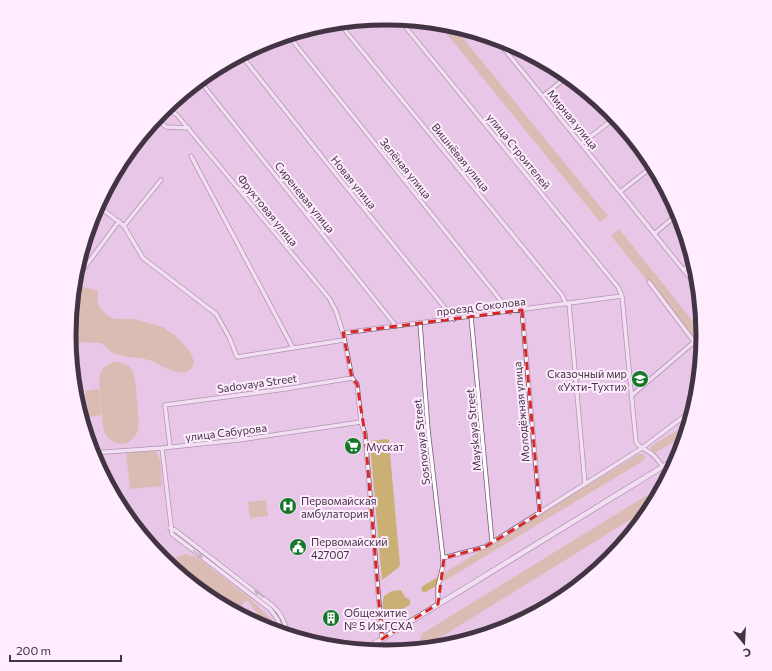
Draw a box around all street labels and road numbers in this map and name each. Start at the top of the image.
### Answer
street label: Мирная улица [545,86,601,152]
street label: улица Строителей [485,111,553,191]
street label: Вишнёвая улица [429,120,493,194]
street label: Зелёная улица [378,135,434,201]
street label: Новая улица [329,153,379,211]
street label: Сиреневая улица [272,159,338,235]
street label: Фруктовая улица [235,172,301,248]
street label: проезд Соколова [436,294,526,318]
street label: Молодёжная улица [510,361,532,463]
street label: Sadovaya Street [216,371,298,395]
street label: Mayskaya Street [463,388,483,472]
street label: Sosnovaya Street [410,398,432,486]
street label: улица Сабурова [184,421,268,443]

